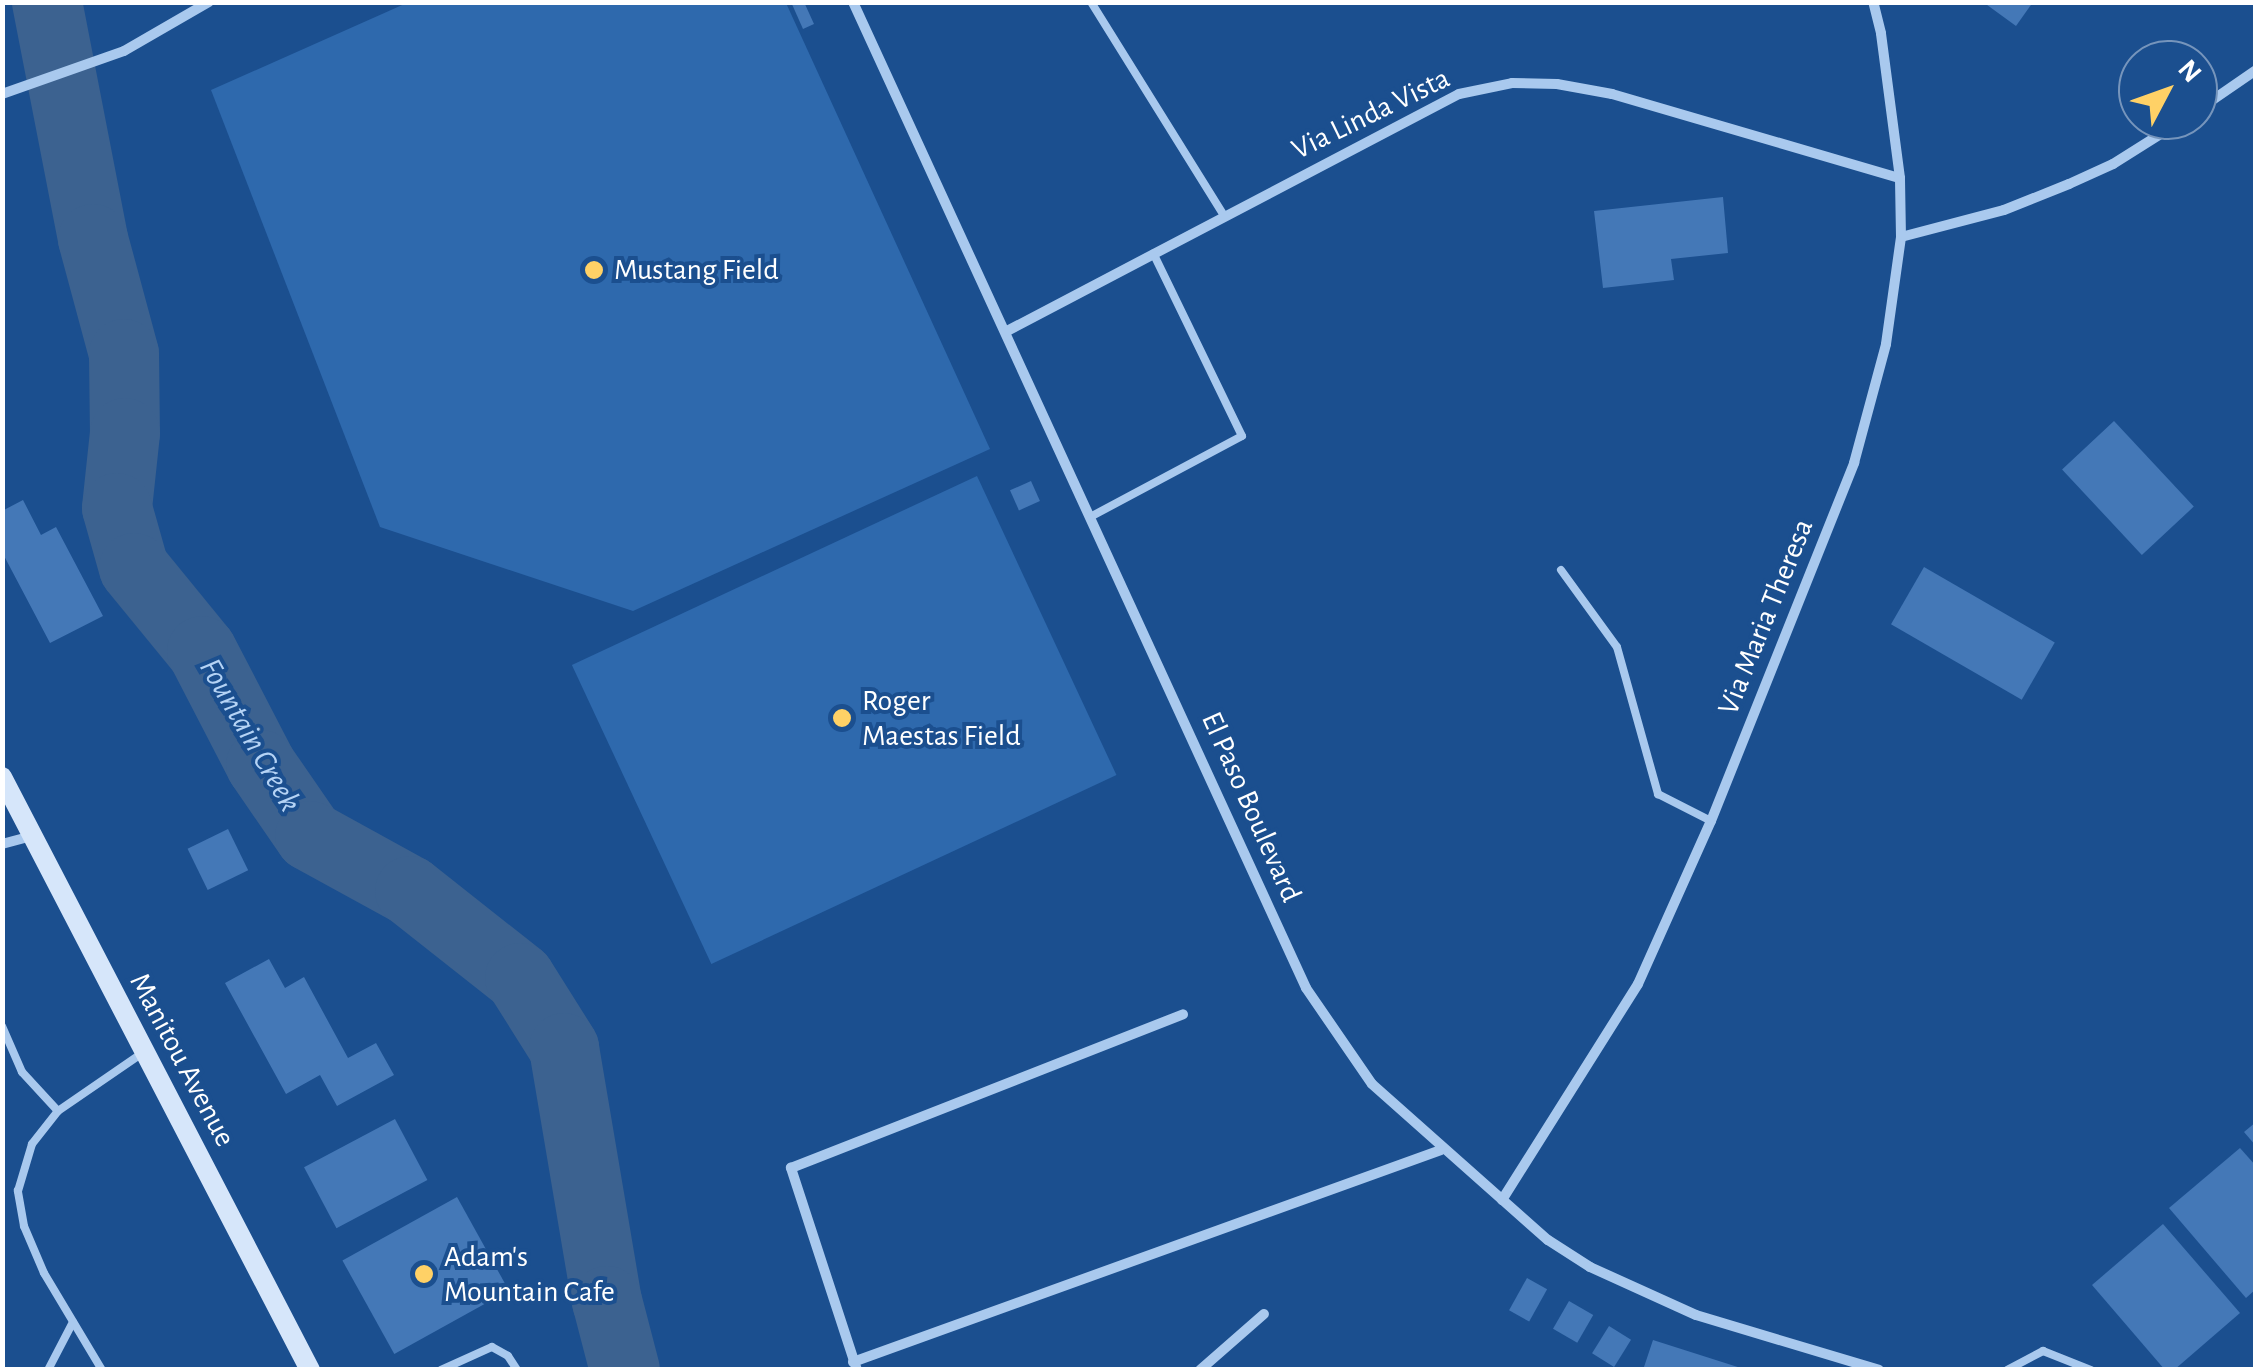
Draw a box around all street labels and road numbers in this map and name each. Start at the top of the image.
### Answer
street label: Via Linda Vista [1286,60,1456,168]
street label: Via Maria Theresa [1710,514,1822,720]
street label: El Paso Boulevard [1193,706,1309,908]
street label: Manitou Avenue [121,967,243,1153]

